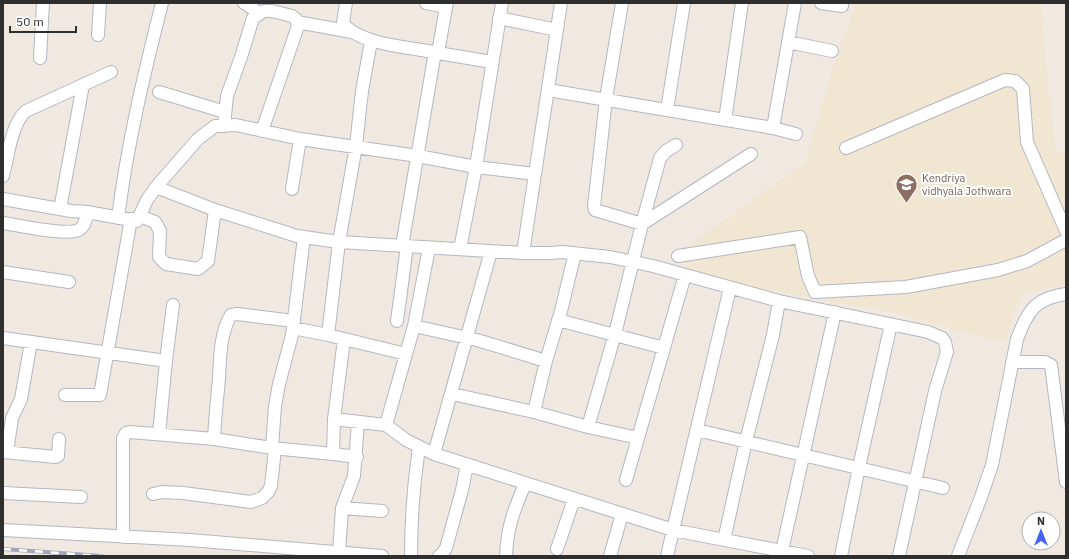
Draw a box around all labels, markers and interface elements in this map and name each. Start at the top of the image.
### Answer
scale bar [10,8,76,34]
text: 50 m [16,14,44,29]
school or university icon: Kendriya vidhyala Jothwara [893,171,919,204]
place label: Kendriya vidhyala Jothwara [922,171,1011,198]
north arrow [1021,511,1061,551]
text: N [1037,514,1045,528]

